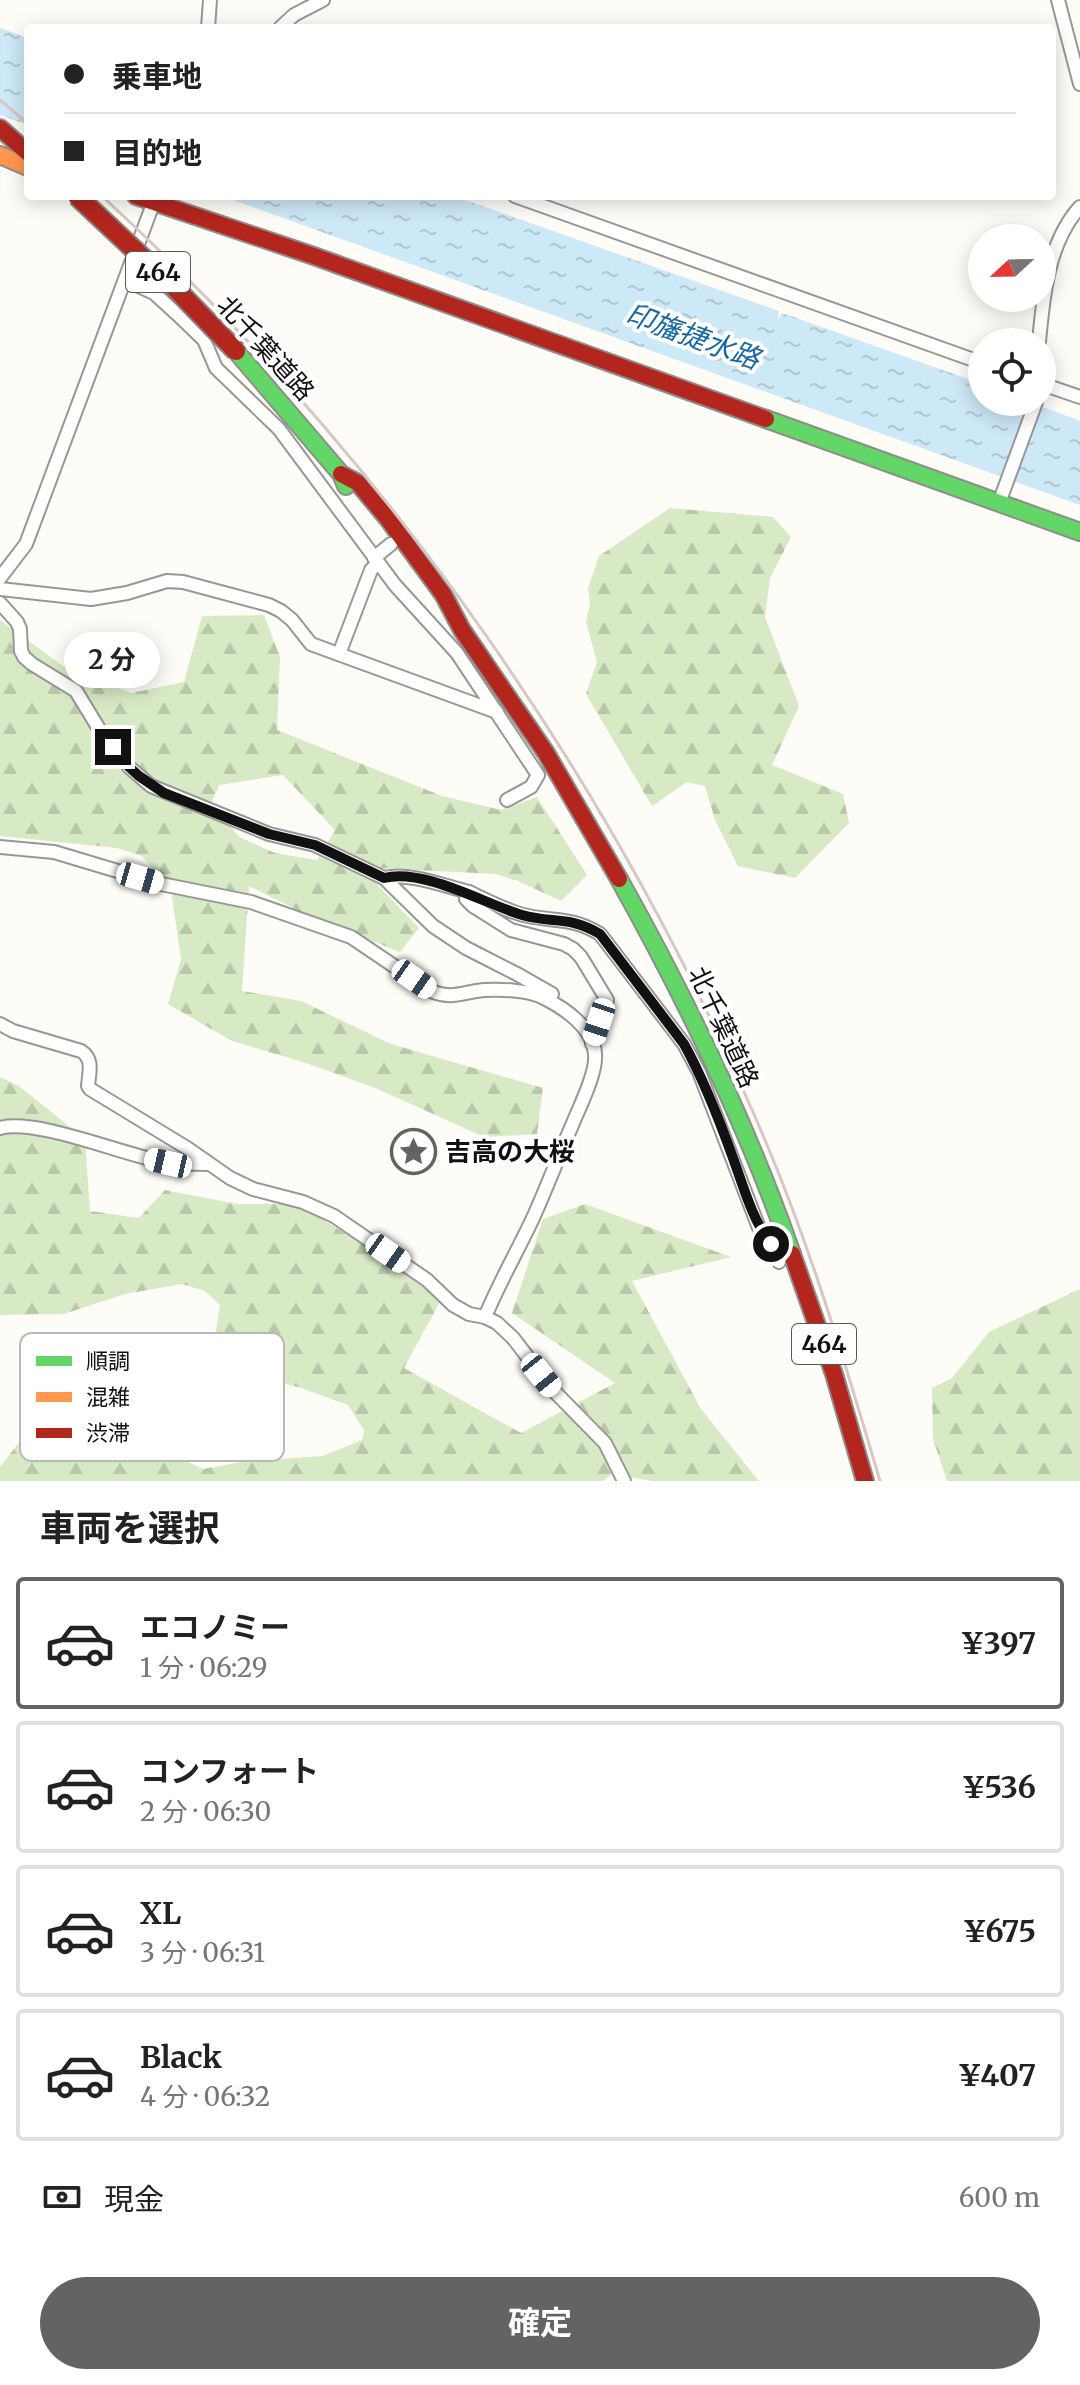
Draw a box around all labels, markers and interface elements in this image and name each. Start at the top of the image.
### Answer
text: 乗車地 [112,57,202,95]
text: 目的地 [112,134,202,172]
north arrow [968,224,1056,312]
map controls [968,224,1056,416]
road number: 464 [126,252,190,292]
street label: 北千葉道路 [210,289,322,407]
water label: 印旛捷水路 [621,295,767,378]
button: locate [968,328,1056,416]
callout: 2 分 [65,631,161,687]
text: 2 分 [88,643,136,676]
route end [95,729,131,765]
car [114,860,166,896]
car [387,955,441,1003]
street label: 北千葉道路 [682,961,766,1093]
car [580,995,618,1049]
place icon: 吉高の大桜 [390,1127,438,1175]
place label: 吉高の大桜 [445,1135,575,1168]
car [142,1146,194,1180]
route start [753,1226,789,1262]
car [361,1229,415,1277]
road number: 464 [792,1324,856,1364]
legend [20,1333,284,1461]
text: 順調 [86,1347,130,1375]
car [517,1349,565,1401]
text: 混雑 [86,1383,130,1411]
text: 渋滞 [86,1419,130,1447]
text: 車両を選択 [40,1506,220,1551]
icon: car [44,1607,116,1679]
text: エコノミー [140,1608,290,1646]
text: ¥397 [961,1624,1036,1662]
text: 1 分 · 06:29 [140,1651,267,1684]
icon: car [44,1751,116,1823]
text: コンフォート [140,1752,319,1790]
text: ¥536 [962,1768,1036,1806]
text: 2 分 · 06:30 [140,1795,271,1828]
text: XL [140,1894,181,1932]
icon: car [44,1895,116,1967]
text: ¥675 [963,1912,1036,1950]
text: 3 分 · 06:31 [140,1936,265,1969]
text: Black [140,2038,222,2076]
icon: car [44,2039,116,2111]
text: ¥407 [958,2056,1036,2094]
text: 4 分 · 06:32 [140,2080,270,2113]
icon: cash [40,2175,84,2219]
text: 現金 [104,2180,164,2218]
text: 600 m [959,2181,1040,2214]
button: 確定 [40,2277,1040,2369]

